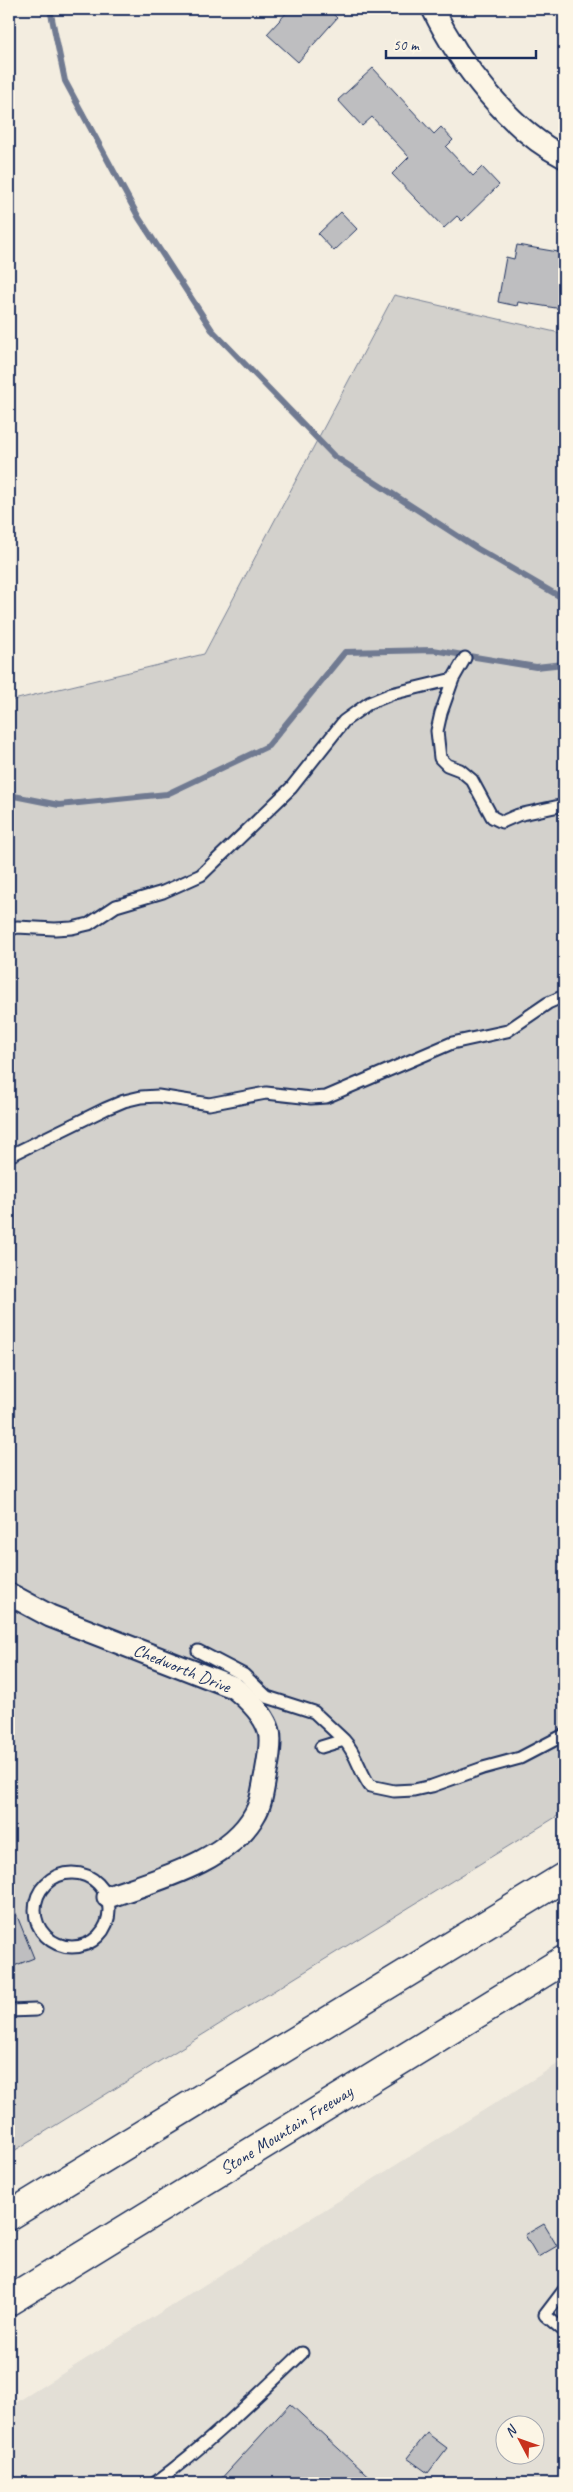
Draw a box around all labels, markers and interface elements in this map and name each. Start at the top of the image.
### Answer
scale bar [386,28,536,60]
text: 50 m [393,36,420,55]
street label: Chedworth Drive [130,1639,235,1698]
street label: Stone Mountain Freeway [216,2079,358,2180]
north arrow [496,2414,546,2464]
text: N [501,2421,521,2441]

